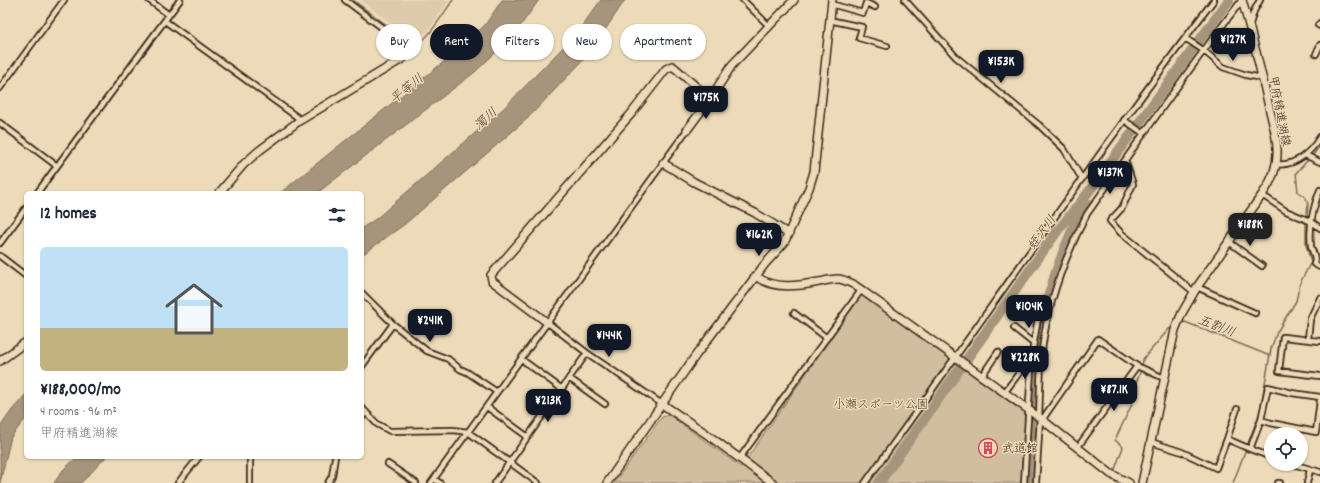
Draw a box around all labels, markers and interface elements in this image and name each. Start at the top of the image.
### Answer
chip: Buy [376,24,422,60]
chip: Rent [430,24,483,60]
chip: Filters [491,24,554,60]
chip: New [562,24,612,60]
chip: Apartment [620,24,706,60]
pin: ¥127K [1205,28,1261,62]
text: ¥127K [1220,31,1246,50]
pin: ¥153K [973,50,1029,84]
text: ¥153K [988,53,1014,72]
water label: 平等川 [387,70,429,110]
street label: 甲府精進湖線 [1263,74,1294,148]
pin: ¥175K [678,86,734,120]
text: ¥175K [693,89,719,108]
water label: 濁川 [471,104,503,136]
pin: ¥137K [1082,161,1138,195]
text: ¥137K [1097,164,1123,183]
text: 12 homes [40,203,97,227]
icon: filters [326,204,348,226]
water label: 蛭沢川 [1024,212,1062,255]
pin: ¥188K [1222,213,1278,247]
text: ¥188K [1237,216,1263,235]
pin: ¥162K [731,223,787,257]
text: ¥162K [745,226,773,245]
icon: home [158,273,230,345]
pin: ¥104K [1001,295,1057,329]
text: ¥104K [1015,298,1043,317]
pin: ¥241K [402,309,458,343]
water label: 五割川 [1194,311,1238,343]
text: ¥241K [417,312,443,331]
pin: ¥144K [581,324,637,358]
text: ¥144K [596,327,622,346]
pin: ¥228K [997,346,1053,380]
text: ¥228K [1011,349,1039,368]
pin: ¥87.1K [1081,378,1147,412]
text: ¥188,000/mo [40,379,121,403]
text: ¥87.1K [1100,381,1128,400]
pin: ¥213K [520,389,576,423]
text: ¥213K [535,392,561,411]
park label: 小瀬スポーツ公園 [833,397,929,414]
text: 4 rooms · 96 m² [40,403,117,422]
text: 甲府精進湖線 [40,425,118,444]
map controls [1264,427,1308,471]
button: locate [1264,427,1308,471]
building icon: 武道館 [977,437,999,459]
place label: 武道館 [1002,441,1038,458]

